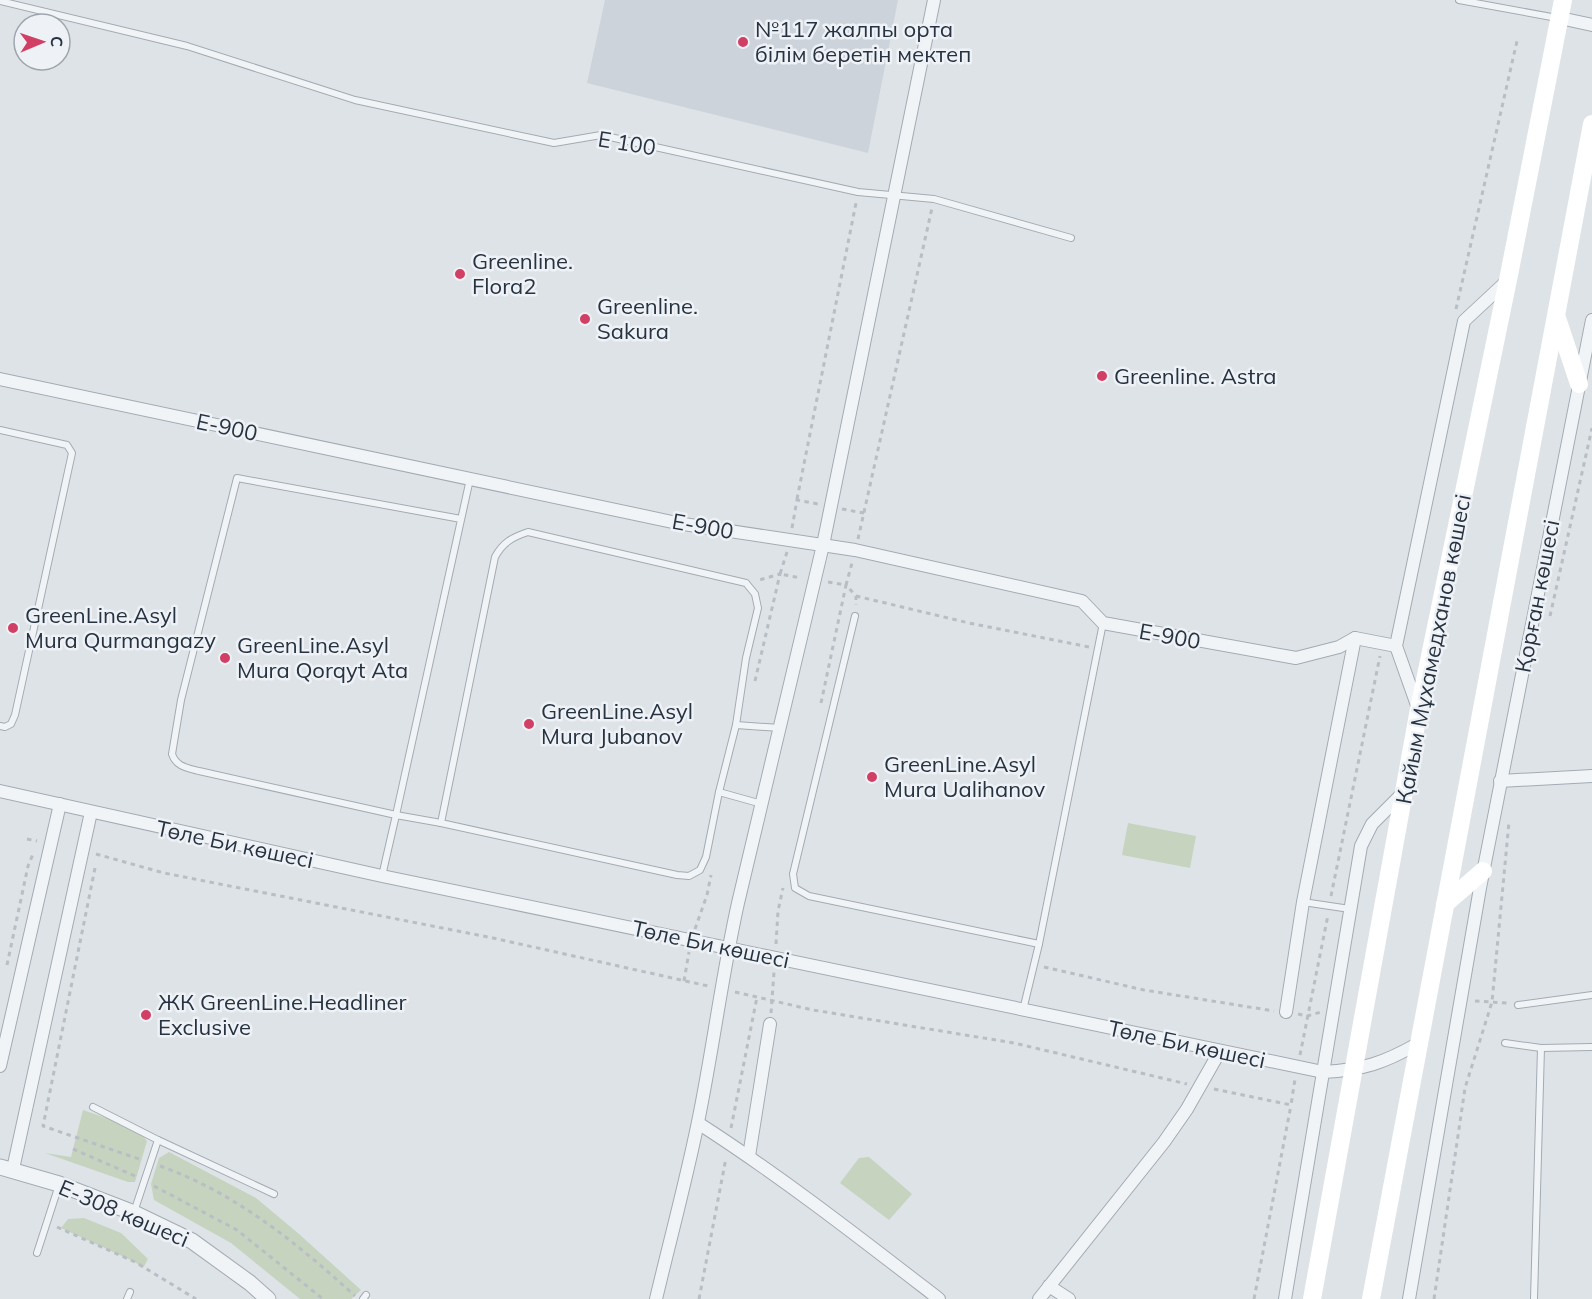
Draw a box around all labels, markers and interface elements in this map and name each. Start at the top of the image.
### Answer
north arrow [12,12,72,72]
place label: №117 жалпы орта білім беретін мектеп [755,15,971,68]
marker: №117 жалпы орта білім беретін мектеп [736,35,750,49]
text: С [47,36,67,47]
street label: E 100 [596,125,658,161]
place label: Greenline. Flora2 [472,247,573,300]
marker: Greenline. Flora2 [453,267,467,281]
place label: Greenline. Sakura [597,292,698,345]
marker: Greenline. Sakura [578,312,592,326]
place label: Greenline. Astra [1114,362,1276,390]
marker: Greenline. Astra [1095,369,1109,383]
street label: E-900 [194,407,260,447]
street label: Қайым Мұхамедханов көшесі [1389,492,1477,806]
street label: E-900 [670,507,736,545]
street label: Қорған көшесі [1508,517,1566,675]
place label: GreenLine.Asyl Mura Qurmangazy [25,601,216,654]
street label: E-900 [1137,617,1203,655]
marker: GreenLine.Asyl Mura Qurmangazy [6,621,20,635]
place label: GreenLine.Asyl Mura Qorqyt Ata [237,631,408,684]
marker: GreenLine.Asyl Mura Qorqyt Ata [218,651,232,665]
place label: GreenLine.Asyl Mura Jubanov [541,697,693,750]
marker: GreenLine.Asyl Mura Jubanov [522,717,536,731]
place label: GreenLine.Asyl Mura Ualihanov [884,750,1046,803]
marker: GreenLine.Asyl Mura Ualihanov [865,770,879,784]
street label: Төле Би көшесі [154,814,316,874]
street label: Төле Би көшесі [630,914,792,974]
place label: ЖК GreenLine.Headliner Exclusive [158,988,407,1041]
marker: ЖК GreenLine.Headliner Exclusive [139,1008,153,1022]
street label: Төле Би көшесі [1106,1014,1268,1074]
street label: Е-308 көшесі [55,1173,193,1253]

